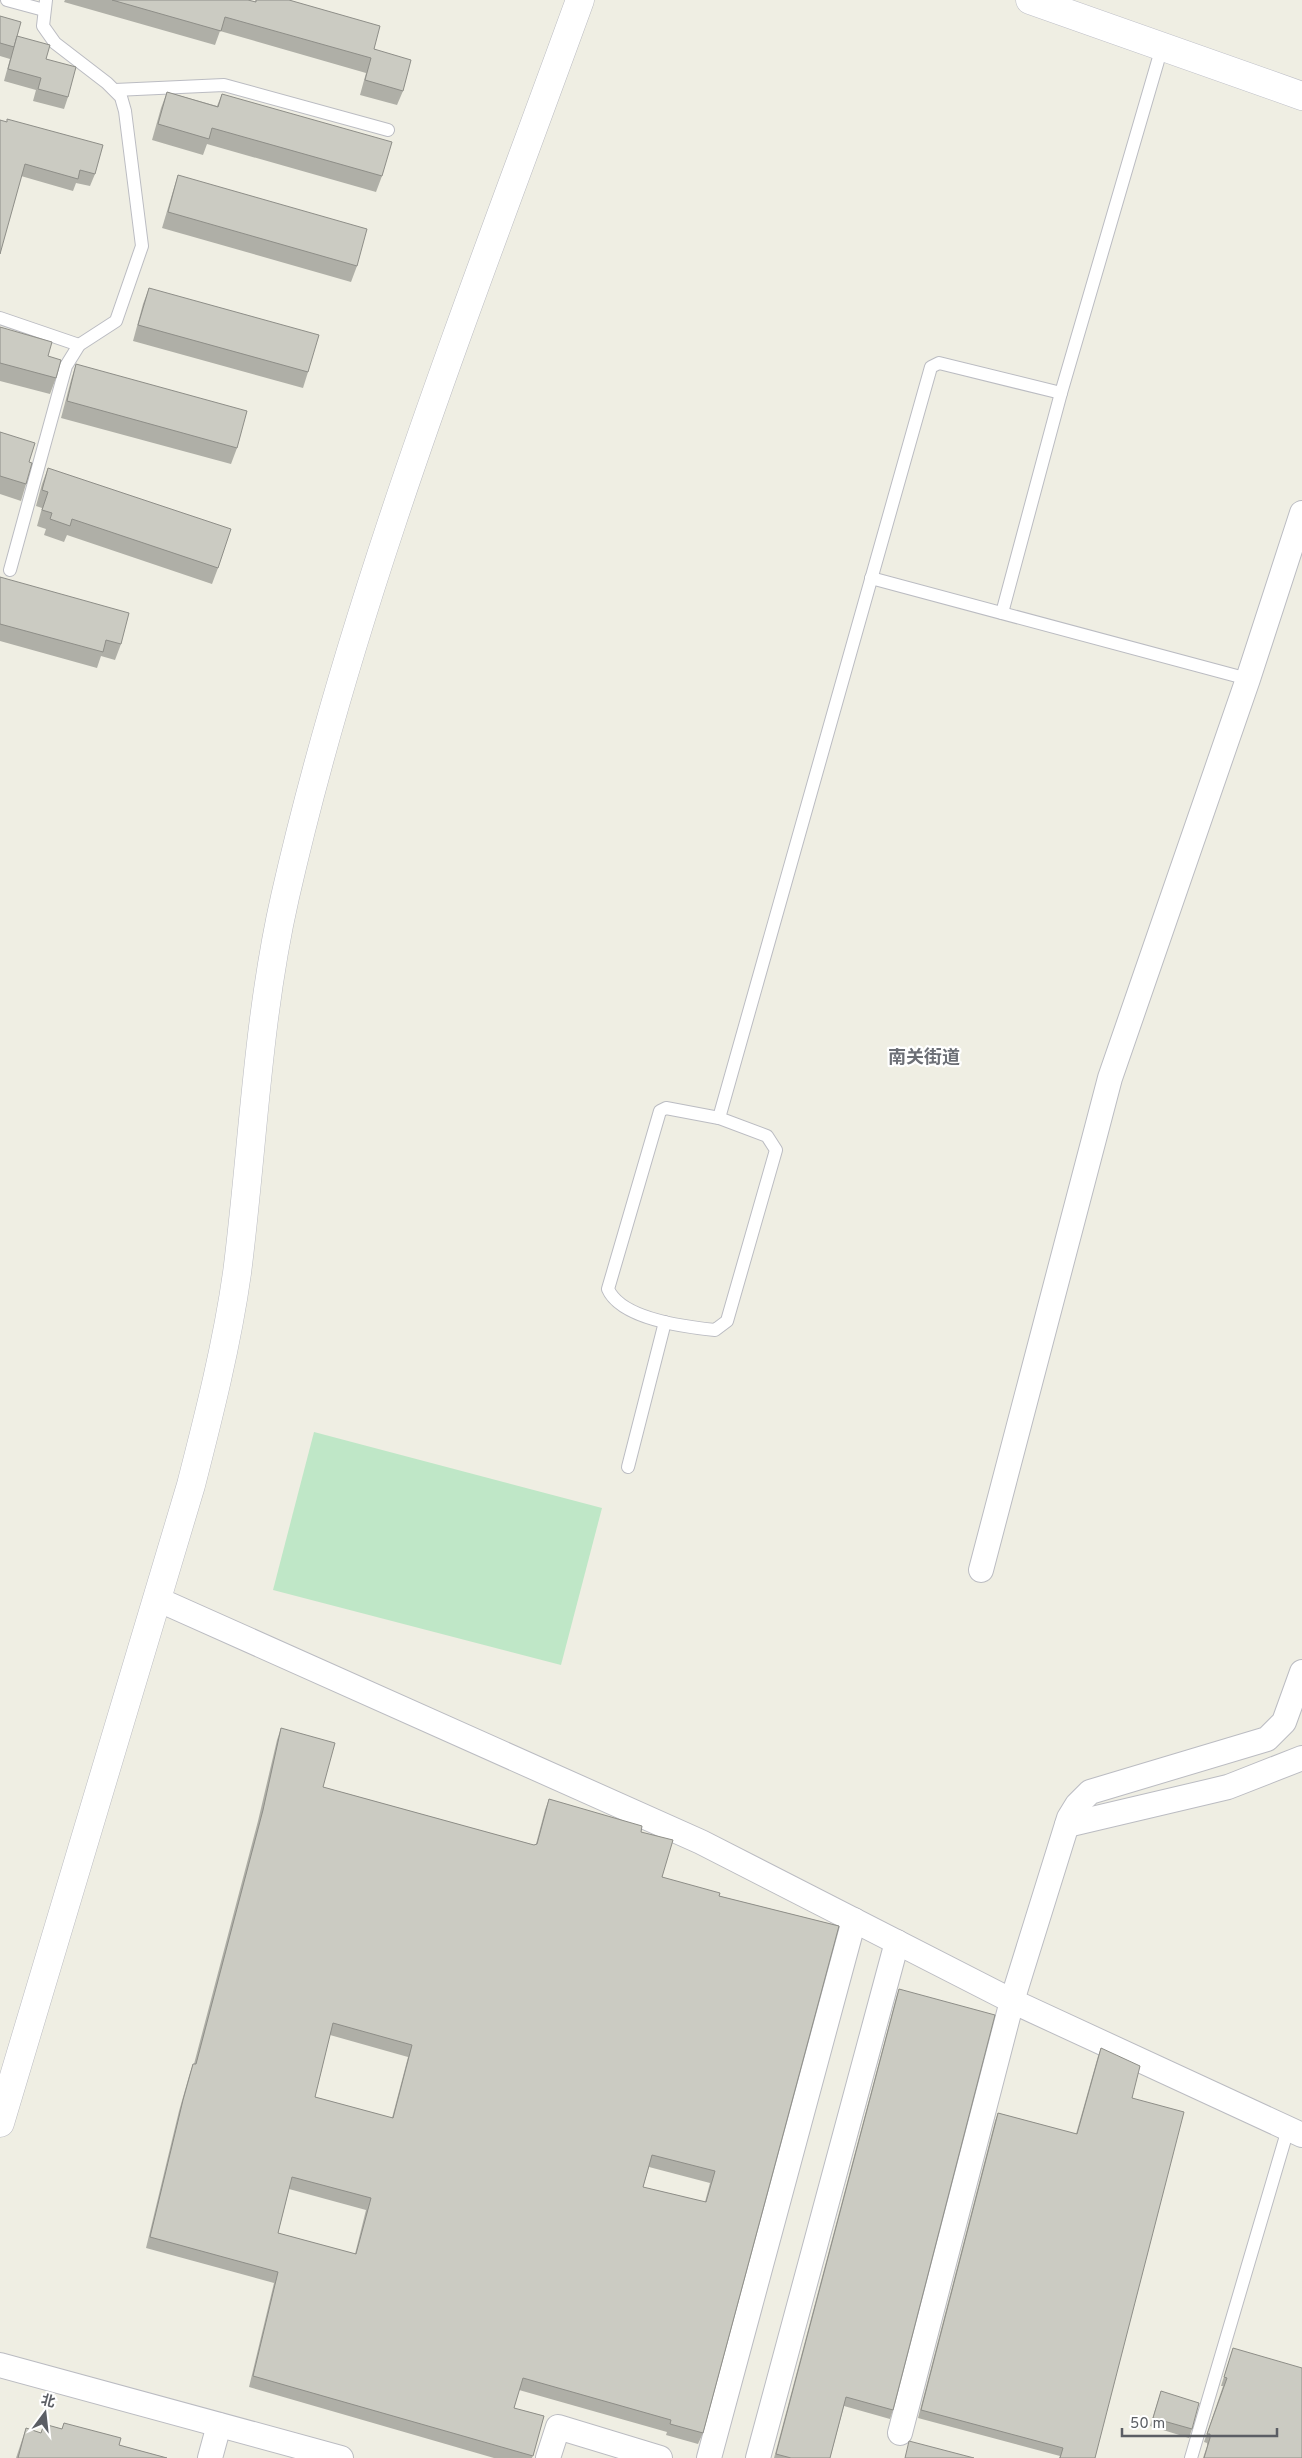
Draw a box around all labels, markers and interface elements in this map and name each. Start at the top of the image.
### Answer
district label: 南关街道 [888,1047,960,1070]
north arrow [20,2388,70,2438]
text: 北 [39,2392,57,2412]
scale bar [1122,2406,1277,2438]
text: 50 m [1130,2415,1165,2434]

